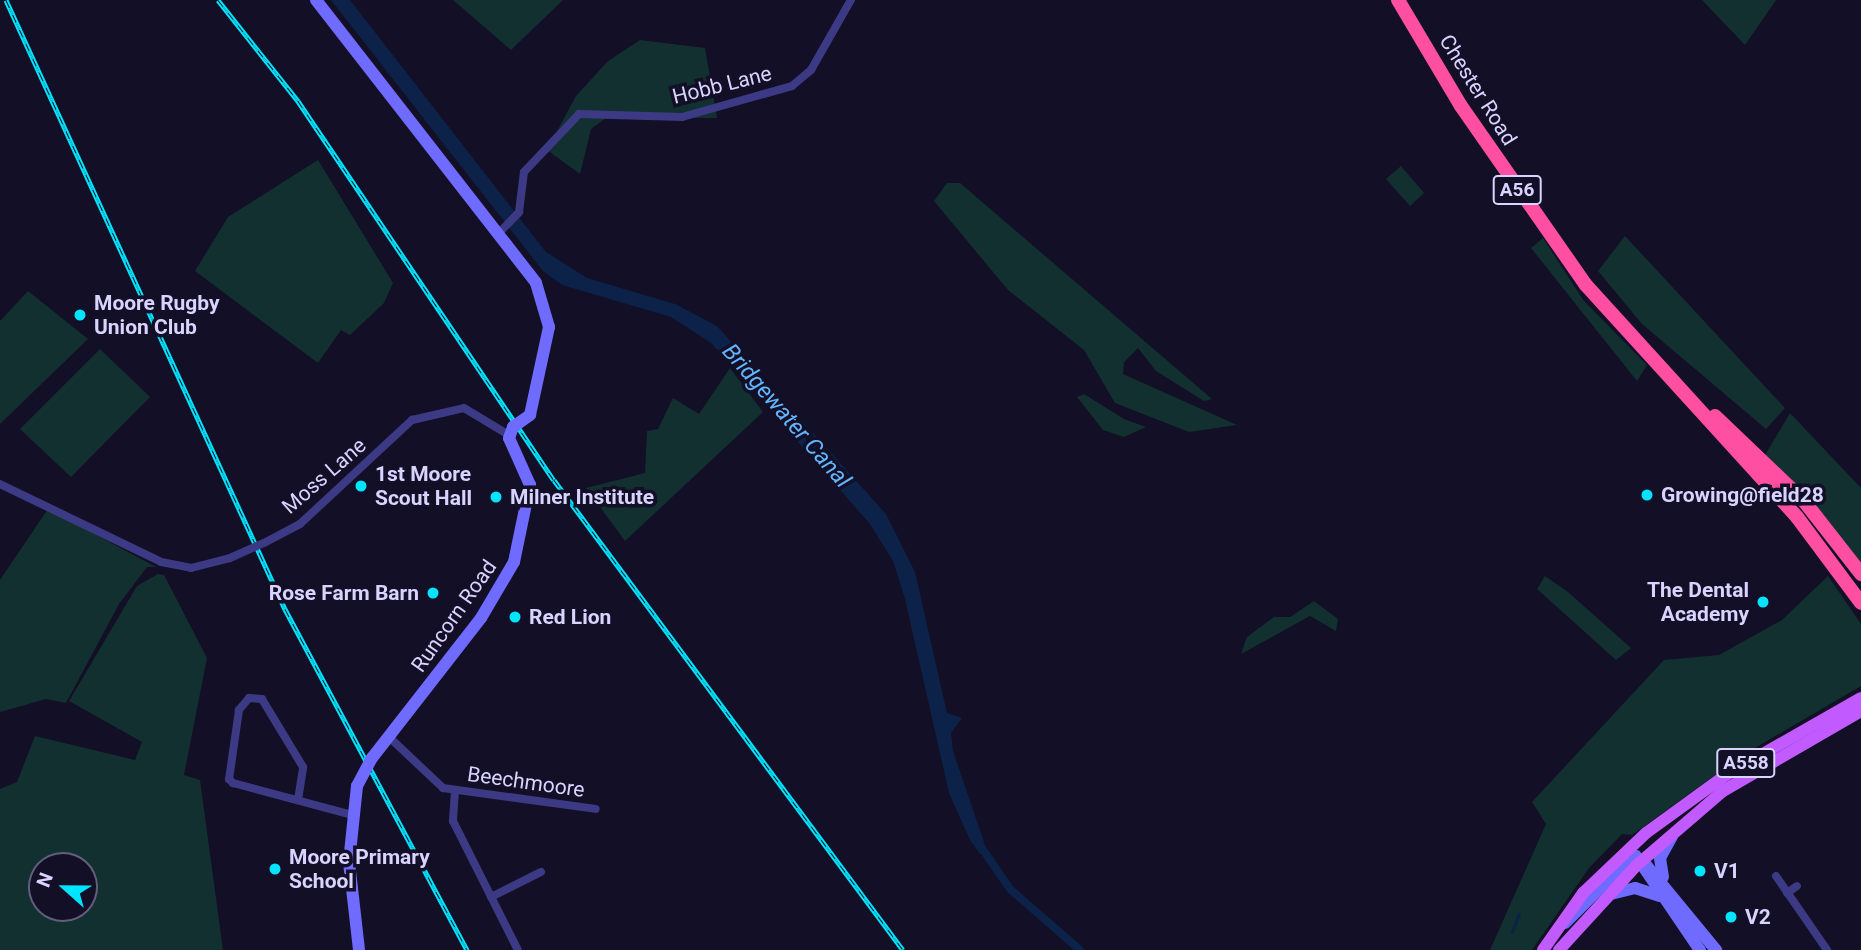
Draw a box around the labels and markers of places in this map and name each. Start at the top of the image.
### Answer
place label: Moore Rugby Union Club [94,290,220,340]
marker: Moore Rugby Union Club [72,307,88,323]
place label: 1st Moore Scout Hall [375,461,472,511]
marker: 1st Moore Scout Hall [353,478,369,494]
place label: Growing@field28 [1661,482,1824,508]
place label: Milner Institute [510,484,654,510]
marker: Growing@field28 [1639,487,1655,503]
marker: Milner Institute [488,489,504,505]
place label: The Dental Academy [1647,577,1749,627]
place label: Rose Farm Barn [269,580,419,606]
marker: Rose Farm Barn [425,585,441,601]
marker: The Dental Academy [1755,594,1771,610]
place label: Red Lion [529,604,611,630]
marker: Red Lion [507,609,523,625]
place label: Moore Primary School [289,844,430,894]
place label: V1 [1714,858,1740,884]
marker: Moore Primary School [267,861,283,877]
marker: V1 [1692,863,1708,879]
place label: V2 [1745,904,1771,930]
marker: V2 [1723,909,1739,925]

